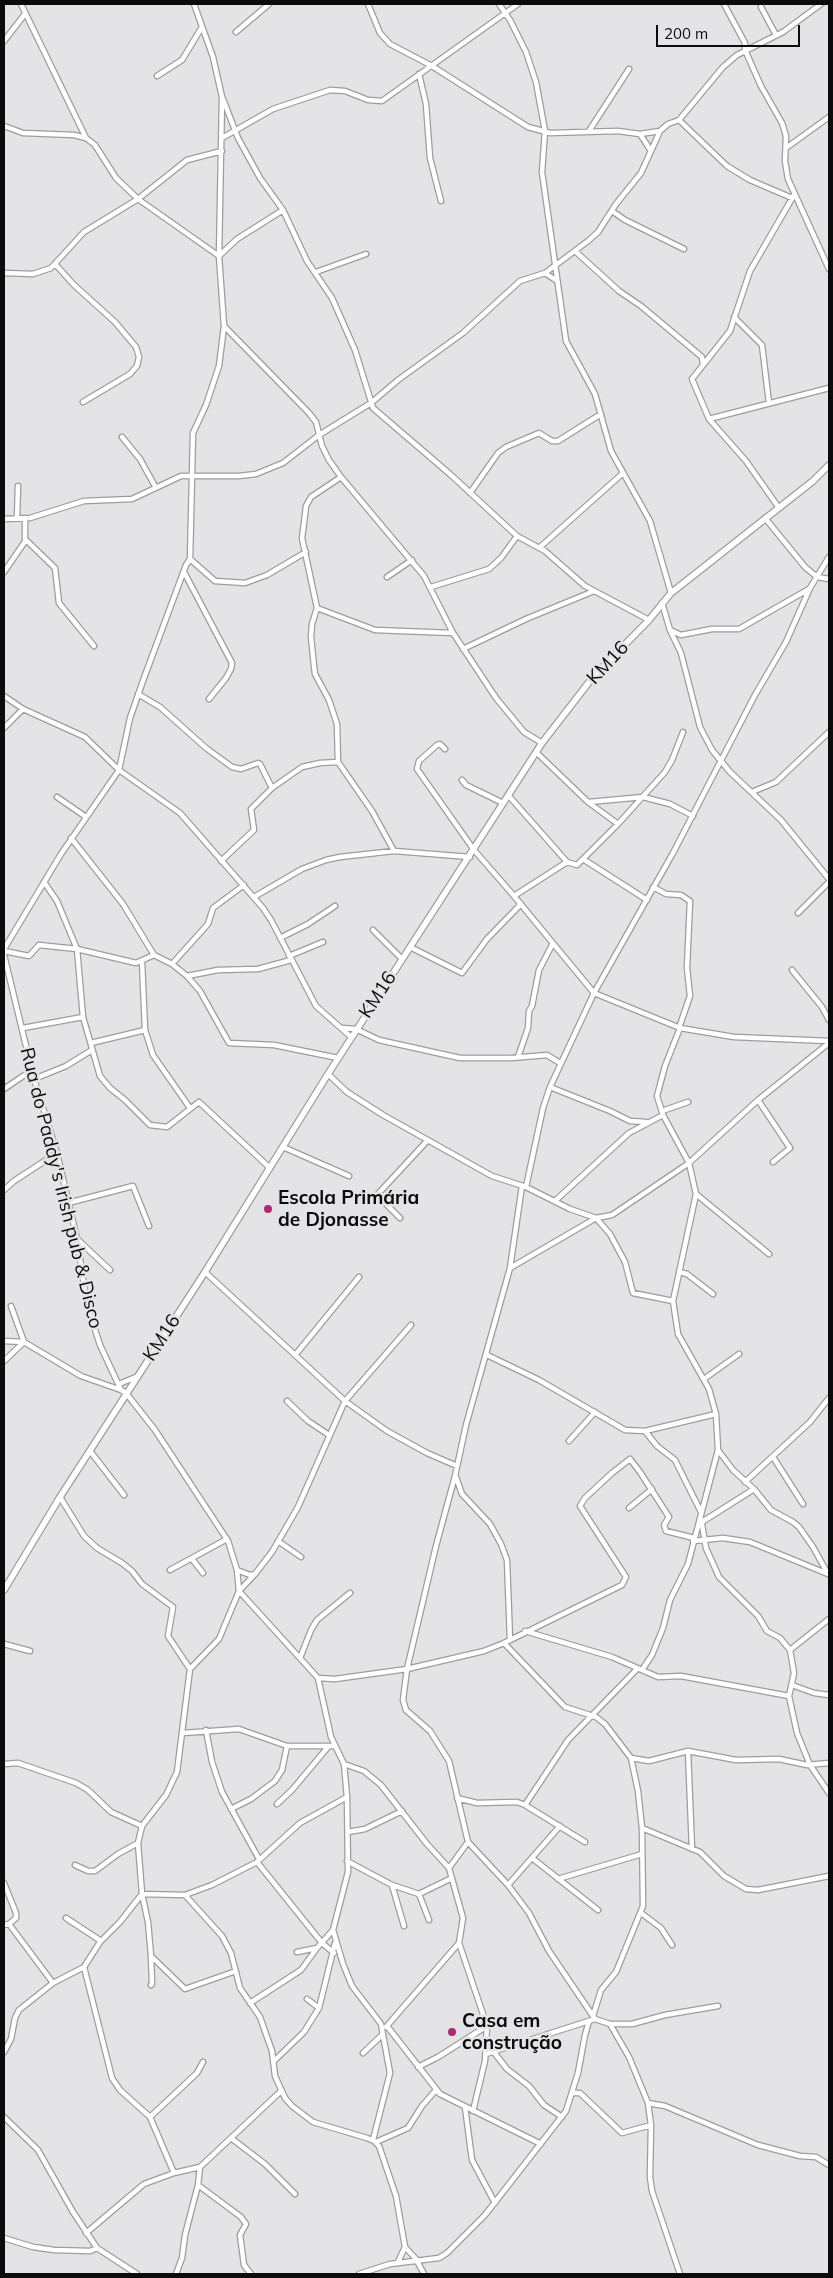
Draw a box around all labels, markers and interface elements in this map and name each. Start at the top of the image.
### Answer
scale bar [658,15,802,47]
text: 200 m [664,24,708,43]
street label: KM16 [582,637,634,689]
street label: KM16 [355,967,401,1023]
street label: Rua do Paddy's Irish pub & Disco [15,1045,107,1331]
place label: Escola Primária de Djonasse [278,1187,419,1231]
marker: Escola Primária de Djonasse [262,1203,274,1215]
street label: KM16 [139,1310,185,1366]
place label: Casa em construção [462,2010,562,2054]
marker: Casa em construção [446,2026,458,2038]

